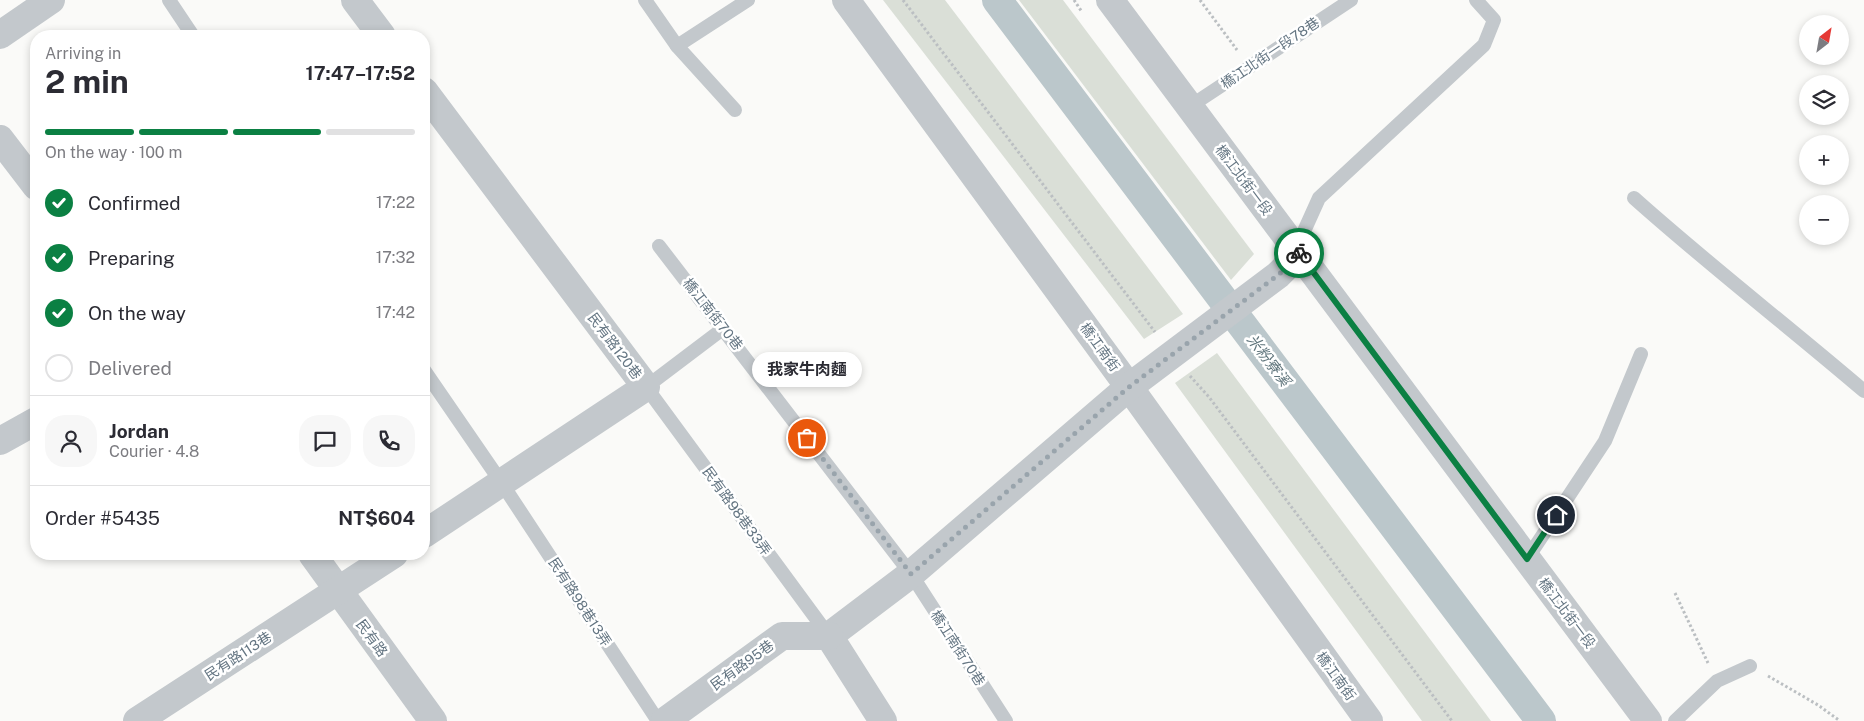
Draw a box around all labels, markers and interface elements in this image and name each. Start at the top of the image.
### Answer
street label: 橋江北街一段78巷 [1218,14,1322,92]
north arrow [1799,15,1849,65]
map controls [1799,15,1849,245]
text: Arriving in [45,44,121,63]
text: 17:47–17:52 [306,62,415,84]
text: 2 min [45,63,129,100]
button: layers [1799,75,1849,125]
button: + [1799,135,1849,185]
street label: 橋江北街一段 [1212,142,1276,218]
text: On the way · 100 m [45,143,182,162]
icon: check [45,189,73,217]
text: Confirmed [88,192,181,214]
text: 17:22 [376,193,415,212]
button: − [1799,195,1849,245]
courier [1274,228,1324,278]
icon: bike [1285,239,1313,267]
icon: check [45,244,73,272]
text: Preparing [88,247,175,269]
text: 17:32 [376,248,415,267]
street label: 橋江南街70巷 [680,275,746,353]
icon: check [45,299,73,327]
text: On the way [88,302,186,324]
text: 17:42 [376,303,415,322]
street label: 民有路120巷 [585,310,645,382]
street label: 橋江南街 [1077,320,1123,374]
water label: 米粉寮溪 [1244,331,1295,391]
callout: 我家牛肉麵 [752,353,862,388]
text: Delivered [88,357,172,379]
text: 我家牛肉麵 [767,360,847,379]
button: person [45,415,97,467]
button: chat [299,415,351,467]
button: phone [363,415,415,467]
pin [786,417,828,459]
text: Jordan [109,420,169,442]
icon: bag [793,424,821,452]
text: Courier · 4.8 [109,442,199,461]
street label: 民有路98巷33弄 [700,464,774,558]
pin [1535,494,1577,536]
icon: home [1542,501,1570,529]
text: Order #5435 [45,507,160,529]
text: NT$604 [338,507,415,529]
street label: 民有路98巷13弄 [545,555,615,649]
street label: 橋江北街一段 [1535,575,1599,651]
street label: 橋江南街70巷 [928,607,988,689]
street label: 民有路 [353,616,391,660]
street label: 民有路113巷 [202,629,274,683]
street label: 民有路95巷 [707,637,777,693]
street label: 橋江南街 [1313,649,1359,703]

